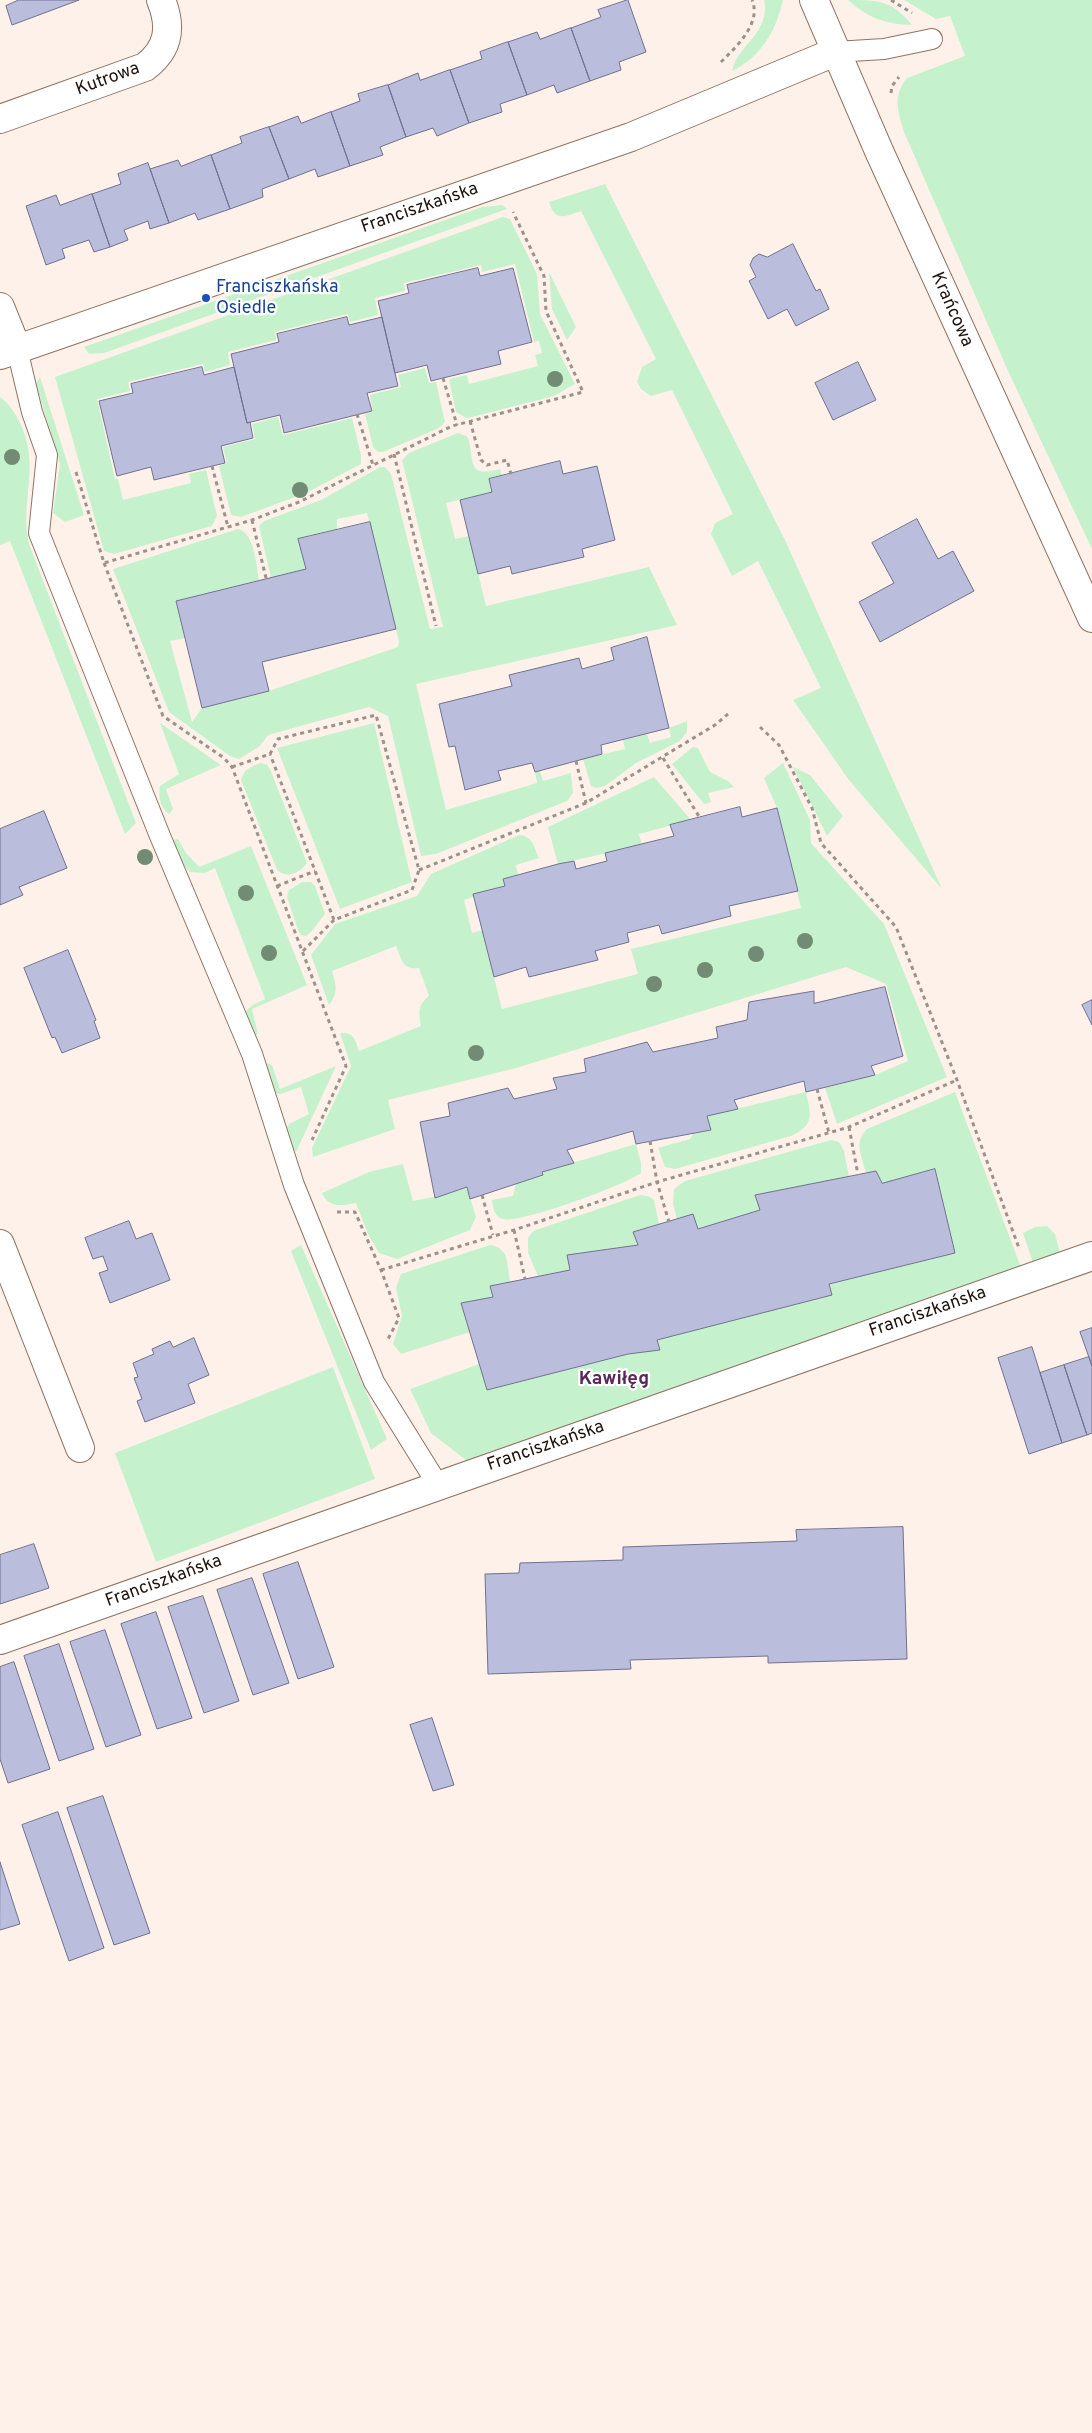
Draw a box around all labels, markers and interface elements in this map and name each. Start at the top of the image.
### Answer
street label: Kutrowa [73,58,143,102]
street label: Franciszkańska [359,179,481,239]
street label: Krańcowa [925,269,977,351]
place label: Franciszkańska Osiedle [216,277,338,320]
marker: Franciszkańska Osiedle [200,292,212,304]
street label: Franciszkańska [867,1283,989,1343]
district label: Kawiłęg [579,1369,649,1391]
street label: Franciszkańska [485,1417,607,1477]
street label: Franciszkańska [103,1551,225,1613]

